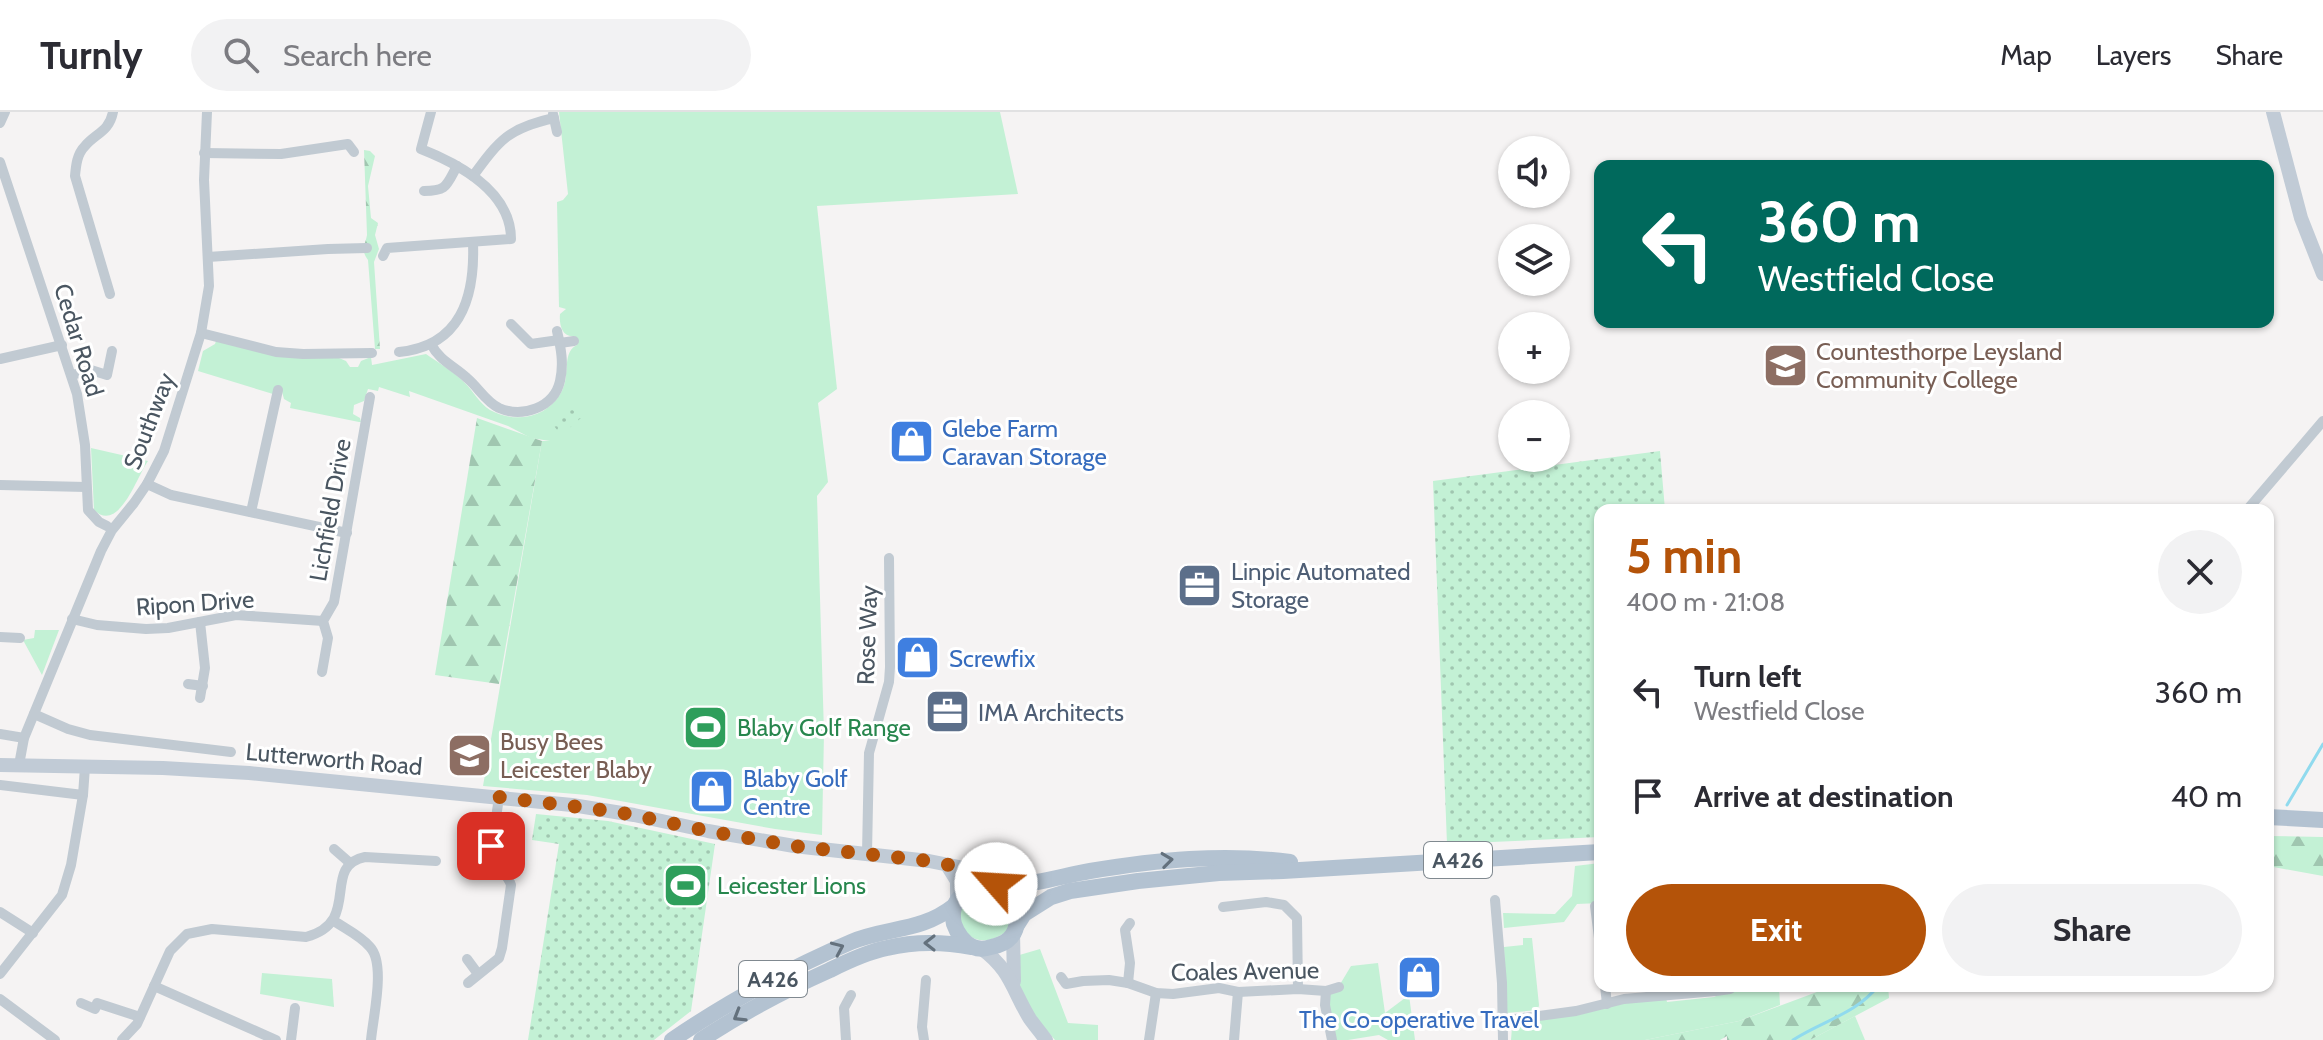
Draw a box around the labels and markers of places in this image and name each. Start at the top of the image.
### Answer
place label: Countesthorpe Leysland Community College [1816,337,2062,394]
school or university icon: Countesthorpe Leysland Community College [1761,341,1809,389]
place label: Glebe Farm Caravan Storage [942,414,1107,471]
shop icon: Glebe Farm Caravan Storage [887,418,935,466]
place label: Linpic Automated Storage [1231,557,1410,614]
office icon: Linpic Automated Storage [1176,561,1224,609]
shop icon: Screwfix [894,634,942,682]
place label: Screwfix [949,644,1036,673]
office icon: IMA Architects [923,688,971,736]
place label: IMA Architects [978,698,1124,727]
sports icon: Blaby Golf Range [682,703,730,751]
place label: Blaby Golf Range [737,713,911,742]
place label: Busy Bees Leicester Blaby [500,727,652,784]
school or university icon: Busy Bees Leicester Blaby [445,731,493,779]
place label: Blaby Golf Centre [743,764,848,821]
shop icon: Blaby Golf Centre [688,768,736,816]
pin [457,812,525,880]
sports icon: Leicester Lions [662,861,710,909]
place label: Leicester Lions [717,871,866,900]
shop icon: The Co-operative Travel [1395,953,1443,1001]
place label: The Co-operative Travel [1299,1005,1539,1034]

